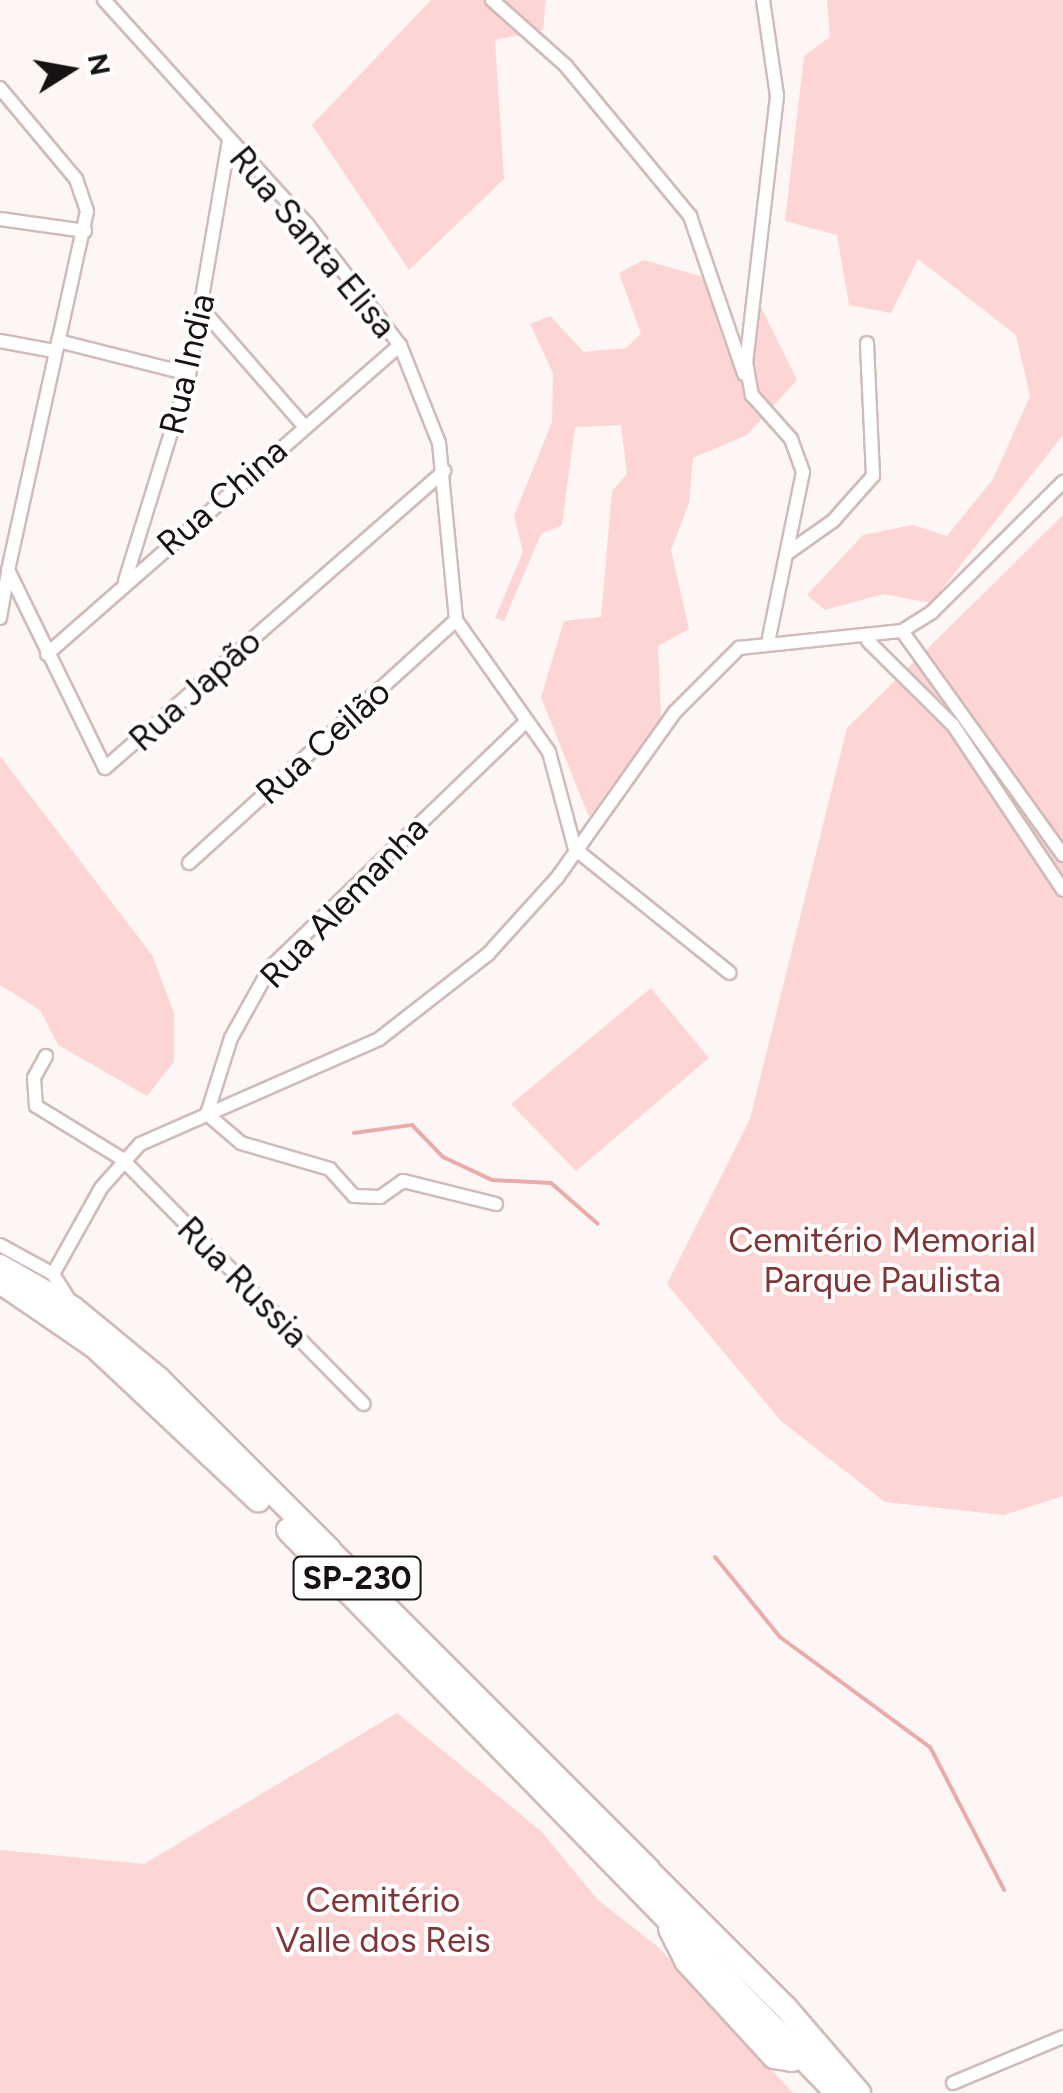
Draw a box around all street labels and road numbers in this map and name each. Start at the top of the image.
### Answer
street label: Rua Santa Elisa [221,138,405,346]
street label: Rua India [150,289,224,439]
street label: Rua China [149,429,295,565]
street label: Rua Japão [121,620,269,760]
street label: Rua Ceilão [247,671,399,813]
street label: Rua Alemanha [251,807,437,997]
street label: Rua Russia [169,1208,317,1356]
road number: SP-230 [292,1551,422,1605]

